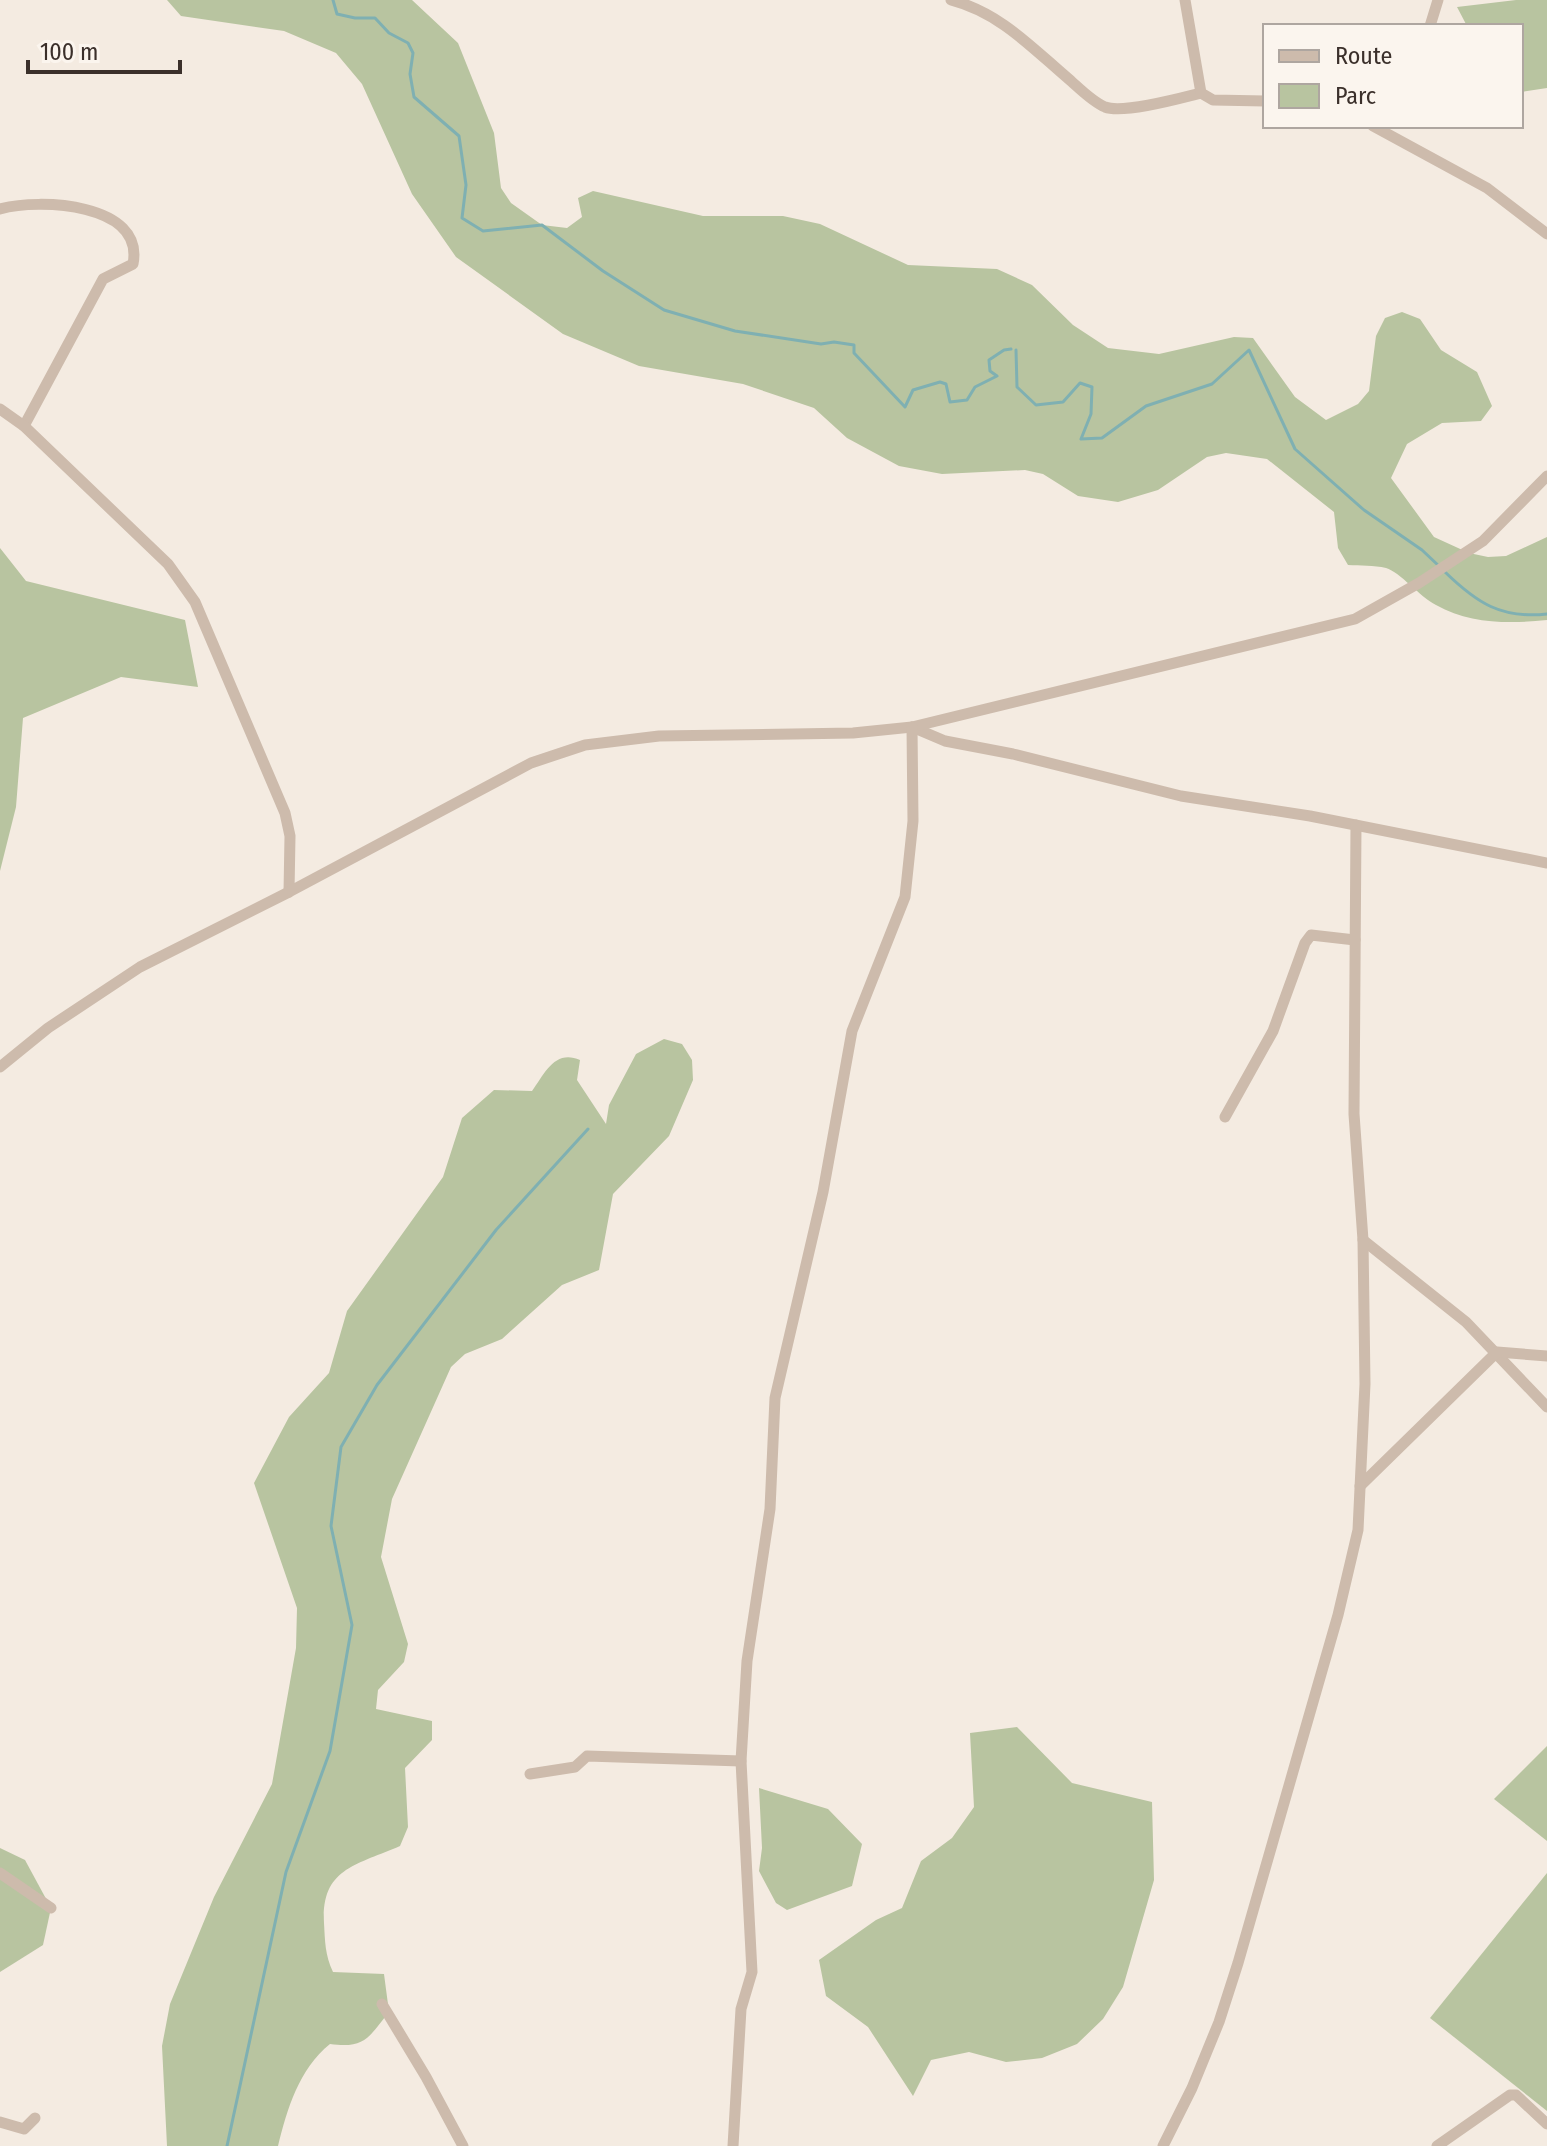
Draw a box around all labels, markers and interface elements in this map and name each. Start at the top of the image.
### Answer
scale bar [28,24,180,74]
legend [1263,24,1523,128]
text: 100 m [40,38,98,66]
text: Route [1335,42,1392,70]
text: Parc [1335,82,1376,110]

